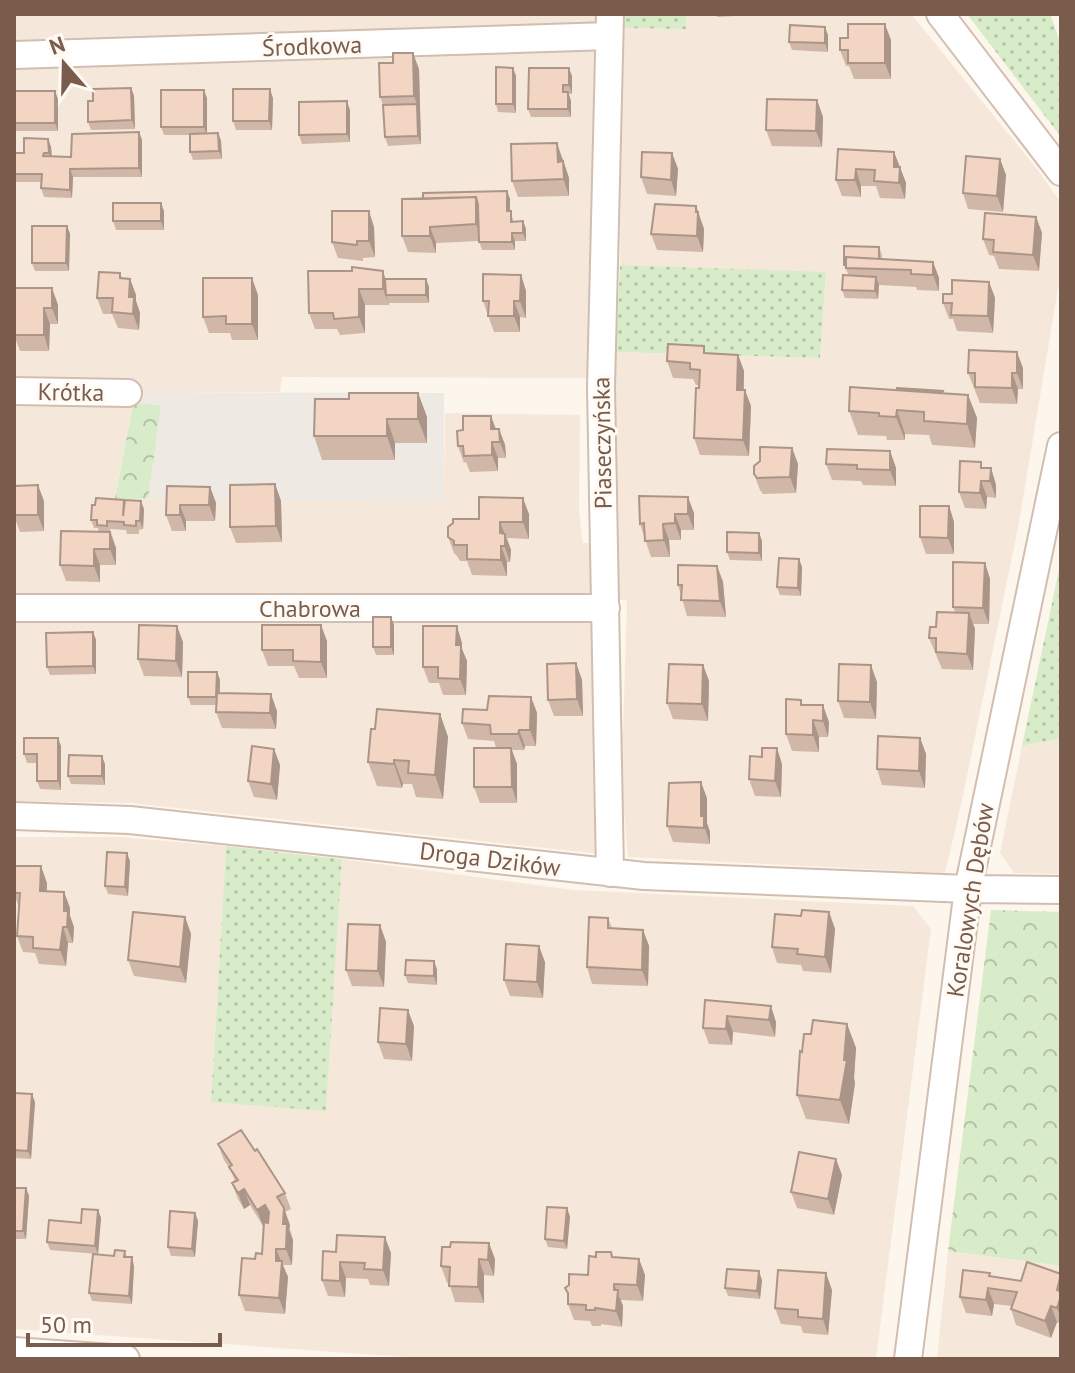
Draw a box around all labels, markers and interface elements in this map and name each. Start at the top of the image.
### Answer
north arrow [24,24,104,104]
street label: Środkowa [261,29,363,63]
text: N [46,30,69,61]
street label: Krótka [37,376,105,408]
street label: Piaseczyńska [585,376,619,510]
street label: Chabrowa [259,593,361,624]
street label: Koralowych Dębów [939,800,1001,999]
street label: Droga Dzików [418,835,563,883]
scale bar [28,1297,220,1347]
text: 50 m [40,1309,92,1340]

